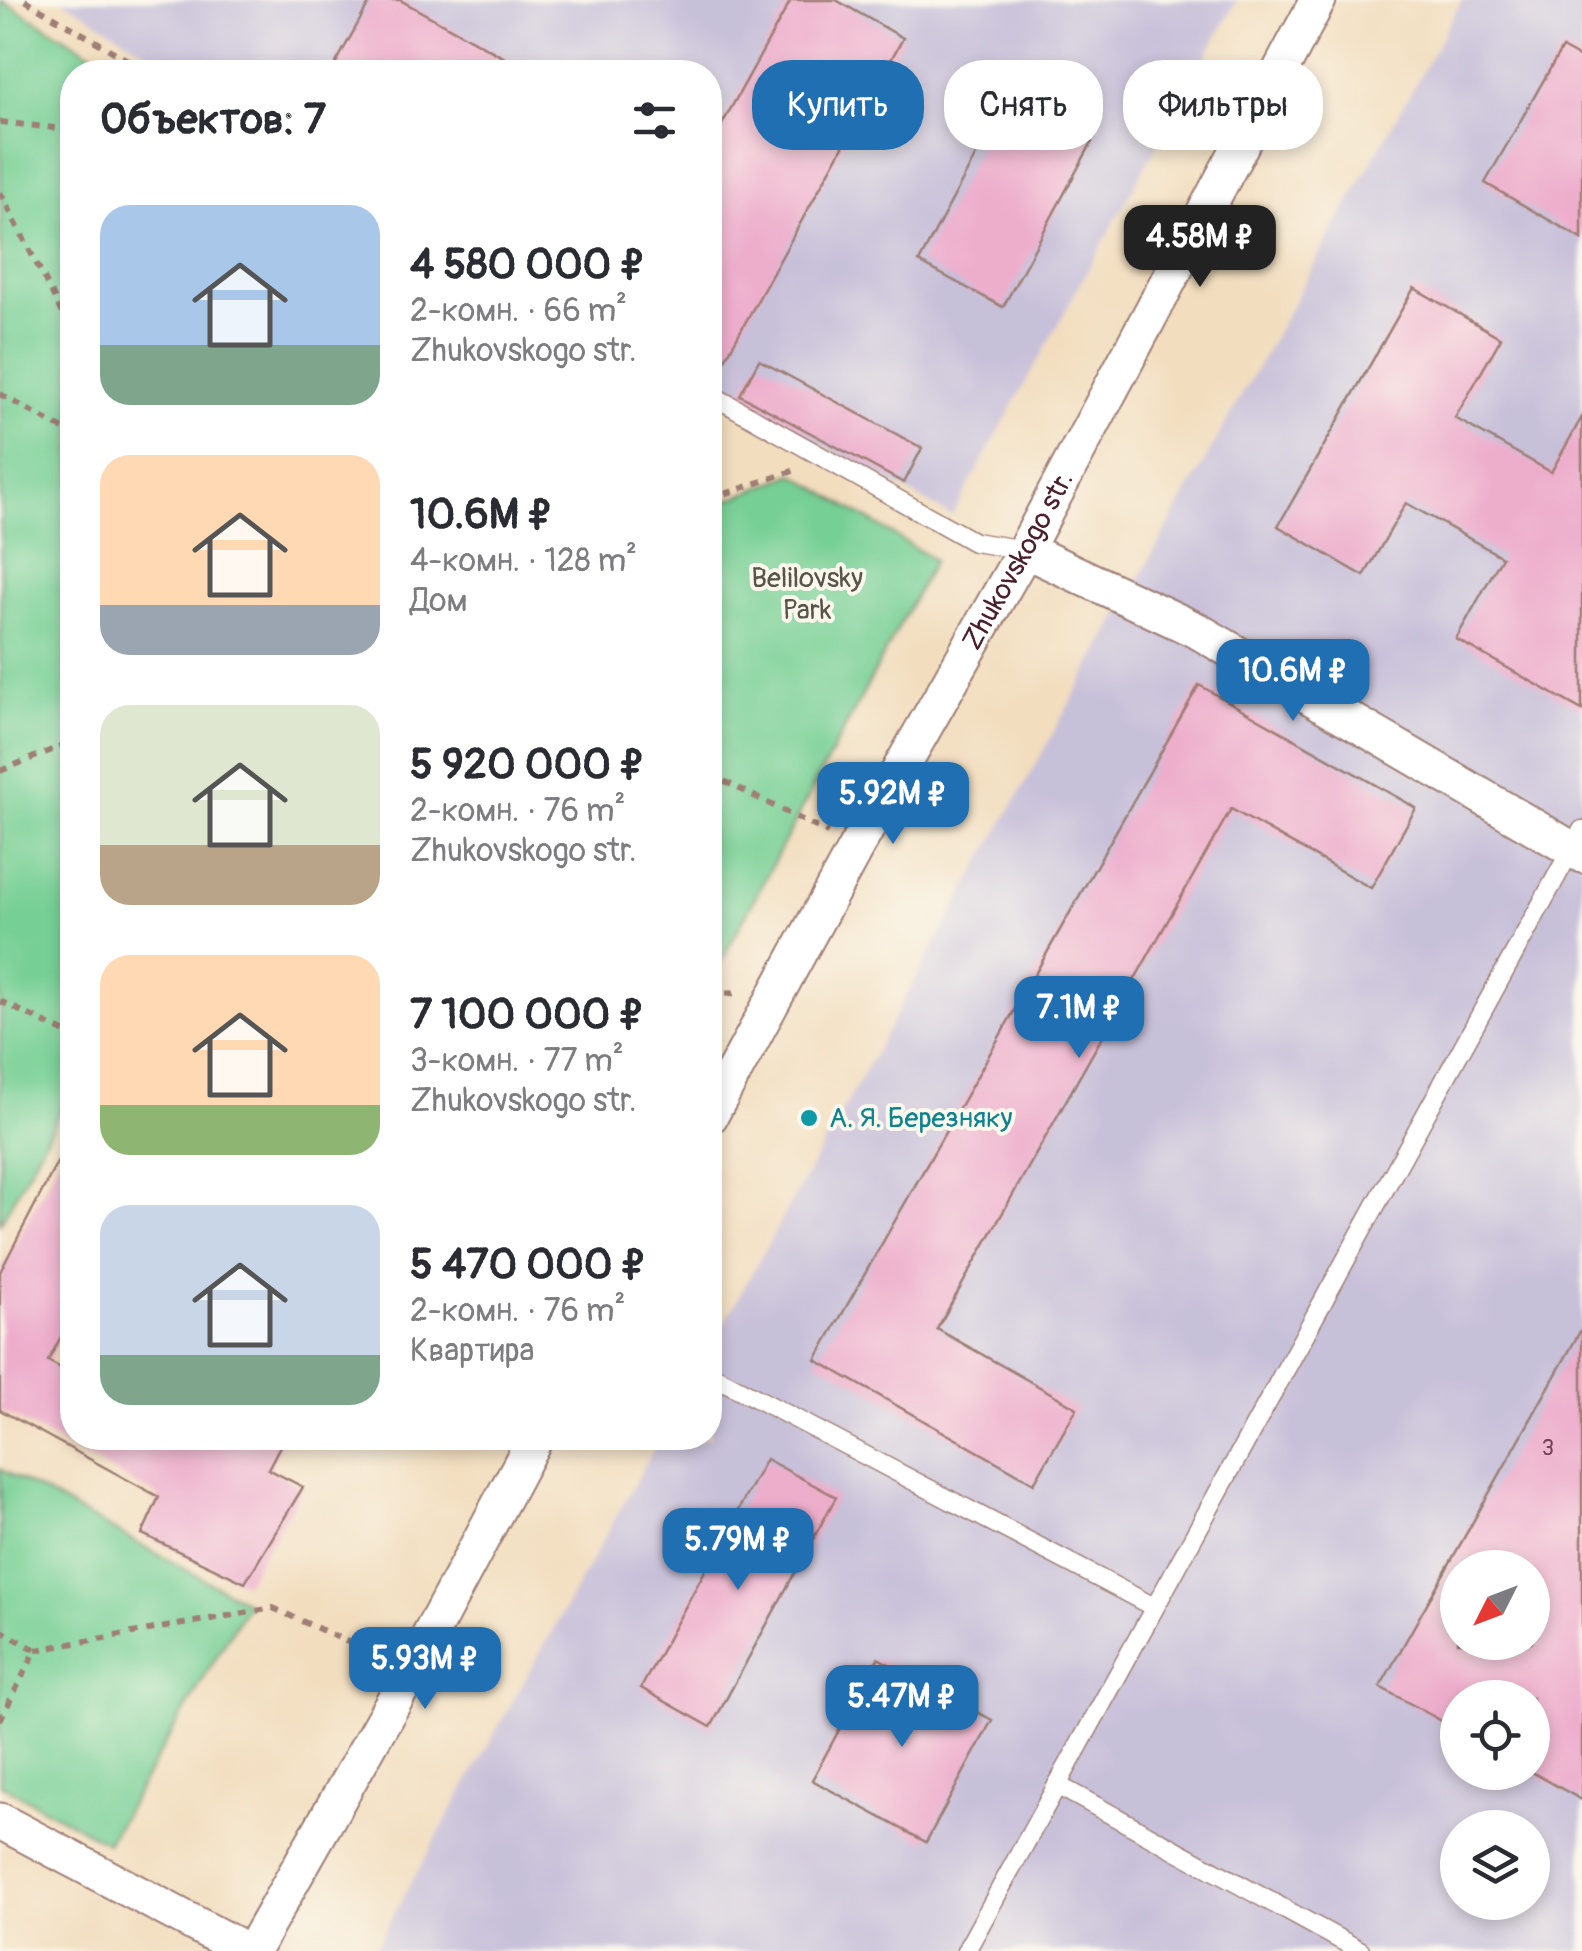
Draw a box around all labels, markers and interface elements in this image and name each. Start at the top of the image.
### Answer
chip: Купить [752,60,924,150]
chip: Снять [944,60,1103,150]
chip: Фильтры [1123,60,1323,150]
icon: filters [627,93,682,148]
text: Объектов: 7 [100,94,326,146]
pin: 4.58M ₽ [1108,205,1292,290]
text: 4.58M ₽ [1146,217,1254,257]
text: 4 580 000 ₽ [410,239,646,291]
icon: home [180,245,300,365]
text: 2-комн. · 66 m² [410,291,627,331]
text: Zhukovskogo str. [410,331,637,371]
street label: Zhukovskogo str. [954,465,1081,656]
text: 10.6M ₽ [410,489,553,541]
icon: home [180,495,300,615]
text: 4-комн. · 128 m² [410,541,637,581]
park label: Belilovsky Park [751,561,863,628]
text: Дом [410,581,467,621]
pin: 10.6M ₽ [1201,639,1385,724]
text: 10.6M ₽ [1238,651,1348,691]
text: 5 920 000 ₽ [410,739,645,791]
icon: home [180,745,300,865]
pin: 5.92M ₽ [801,762,985,847]
text: 5.92M ₽ [839,774,947,814]
text: 2-комн. · 76 m² [410,791,625,831]
text: Zhukovskogo str. [410,831,637,871]
pin: 7.1M ₽ [998,976,1160,1061]
text: 7.1M ₽ [1036,988,1122,1028]
text: 7 100 000 ₽ [410,989,645,1041]
icon: home [180,995,300,1115]
text: 3-комн. · 77 m² [410,1041,624,1081]
text: Zhukovskogo str. [410,1081,637,1121]
place label: А. Я. Березняку [829,1101,1013,1136]
marker: А. Я. Березняку [798,1107,820,1129]
text: 5 470 000 ₽ [410,1239,647,1291]
icon: home [180,1245,300,1365]
text: 2-комн. · 76 m² [410,1291,625,1331]
text: Квартира [410,1331,534,1371]
house number: 3 [1542,1434,1554,1462]
pin: 5.79M ₽ [646,1508,830,1593]
text: 5.79M ₽ [685,1520,791,1560]
north arrow [1440,1550,1550,1660]
map controls [1440,1550,1550,1920]
pin: 5.93M ₽ [333,1627,517,1712]
text: 5.93M ₽ [371,1639,479,1679]
pin: 5.47M ₽ [810,1665,994,1750]
text: 5.47M ₽ [847,1677,957,1717]
button: locate [1440,1680,1550,1790]
button: layers [1440,1810,1550,1920]

